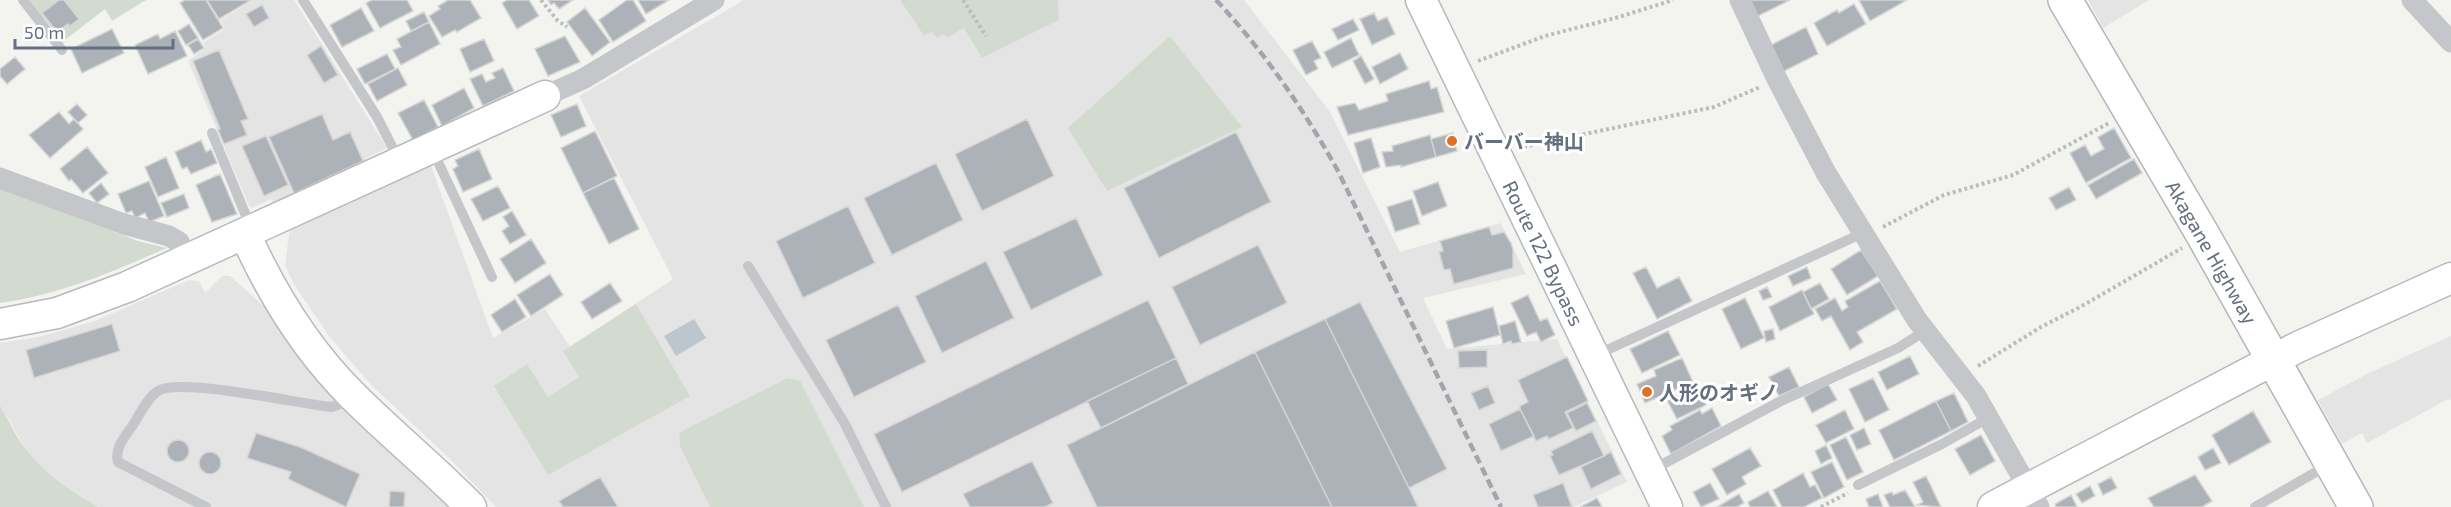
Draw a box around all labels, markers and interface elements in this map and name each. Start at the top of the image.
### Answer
scale bar [15,12,172,50]
text: 50 m [24,21,64,43]
place label: バーバー神山 [1464,129,1584,153]
marker: バーバー神山 [1445,134,1459,148]
street label: Route 122 Bypass [1498,176,1590,330]
street label: Akagane Highway [2161,176,2263,328]
place label: 人形のオギノ [1659,380,1778,404]
marker: 人形のオギノ [1640,385,1654,399]

